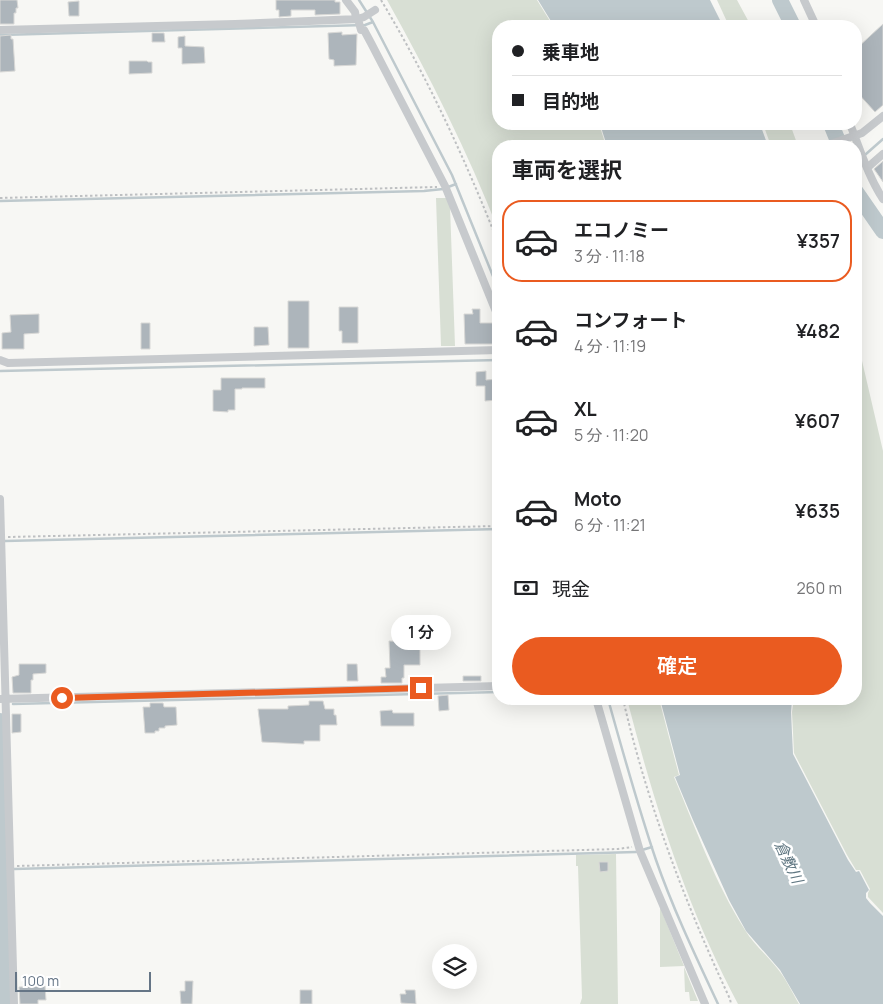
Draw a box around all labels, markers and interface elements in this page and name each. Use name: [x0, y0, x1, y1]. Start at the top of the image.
text: 乗車地: [542, 39, 599, 65]
text: 目的地: [542, 88, 599, 114]
text: 車両を選択: [512, 155, 622, 185]
text: エコノミー: [574, 217, 669, 243]
icon: car: [514, 219, 559, 264]
text: ¥357: [797, 228, 840, 254]
text: 3 分 · 11:18: [574, 245, 645, 267]
text: コンフォート: [574, 307, 687, 333]
icon: car: [514, 309, 559, 354]
text: ¥482: [796, 318, 840, 344]
text: 4 分 · 11:19: [574, 335, 646, 357]
text: XL: [574, 396, 597, 422]
icon: car: [514, 399, 559, 444]
text: ¥607: [795, 408, 840, 434]
text: 5 分 · 11:20: [574, 424, 649, 446]
text: Moto: [574, 486, 621, 512]
icon: car: [514, 489, 559, 534]
text: ¥635: [795, 498, 840, 524]
text: 6 分 · 11:21: [574, 514, 646, 536]
icon: cash: [512, 574, 540, 602]
text: 現金: [552, 576, 590, 602]
text: 260 m: [796, 577, 842, 599]
callout: 1 分: [391, 616, 451, 650]
text: 1 分: [408, 621, 434, 643]
button: 確定: [512, 637, 842, 695]
route end: [410, 677, 432, 699]
route start: [51, 687, 73, 709]
water label: 倉敷川: [770, 837, 809, 889]
map controls: [432, 944, 477, 989]
button: layers: [432, 944, 477, 989]
scale bar: [15, 969, 151, 992]
text: 100 m: [22, 971, 59, 990]

